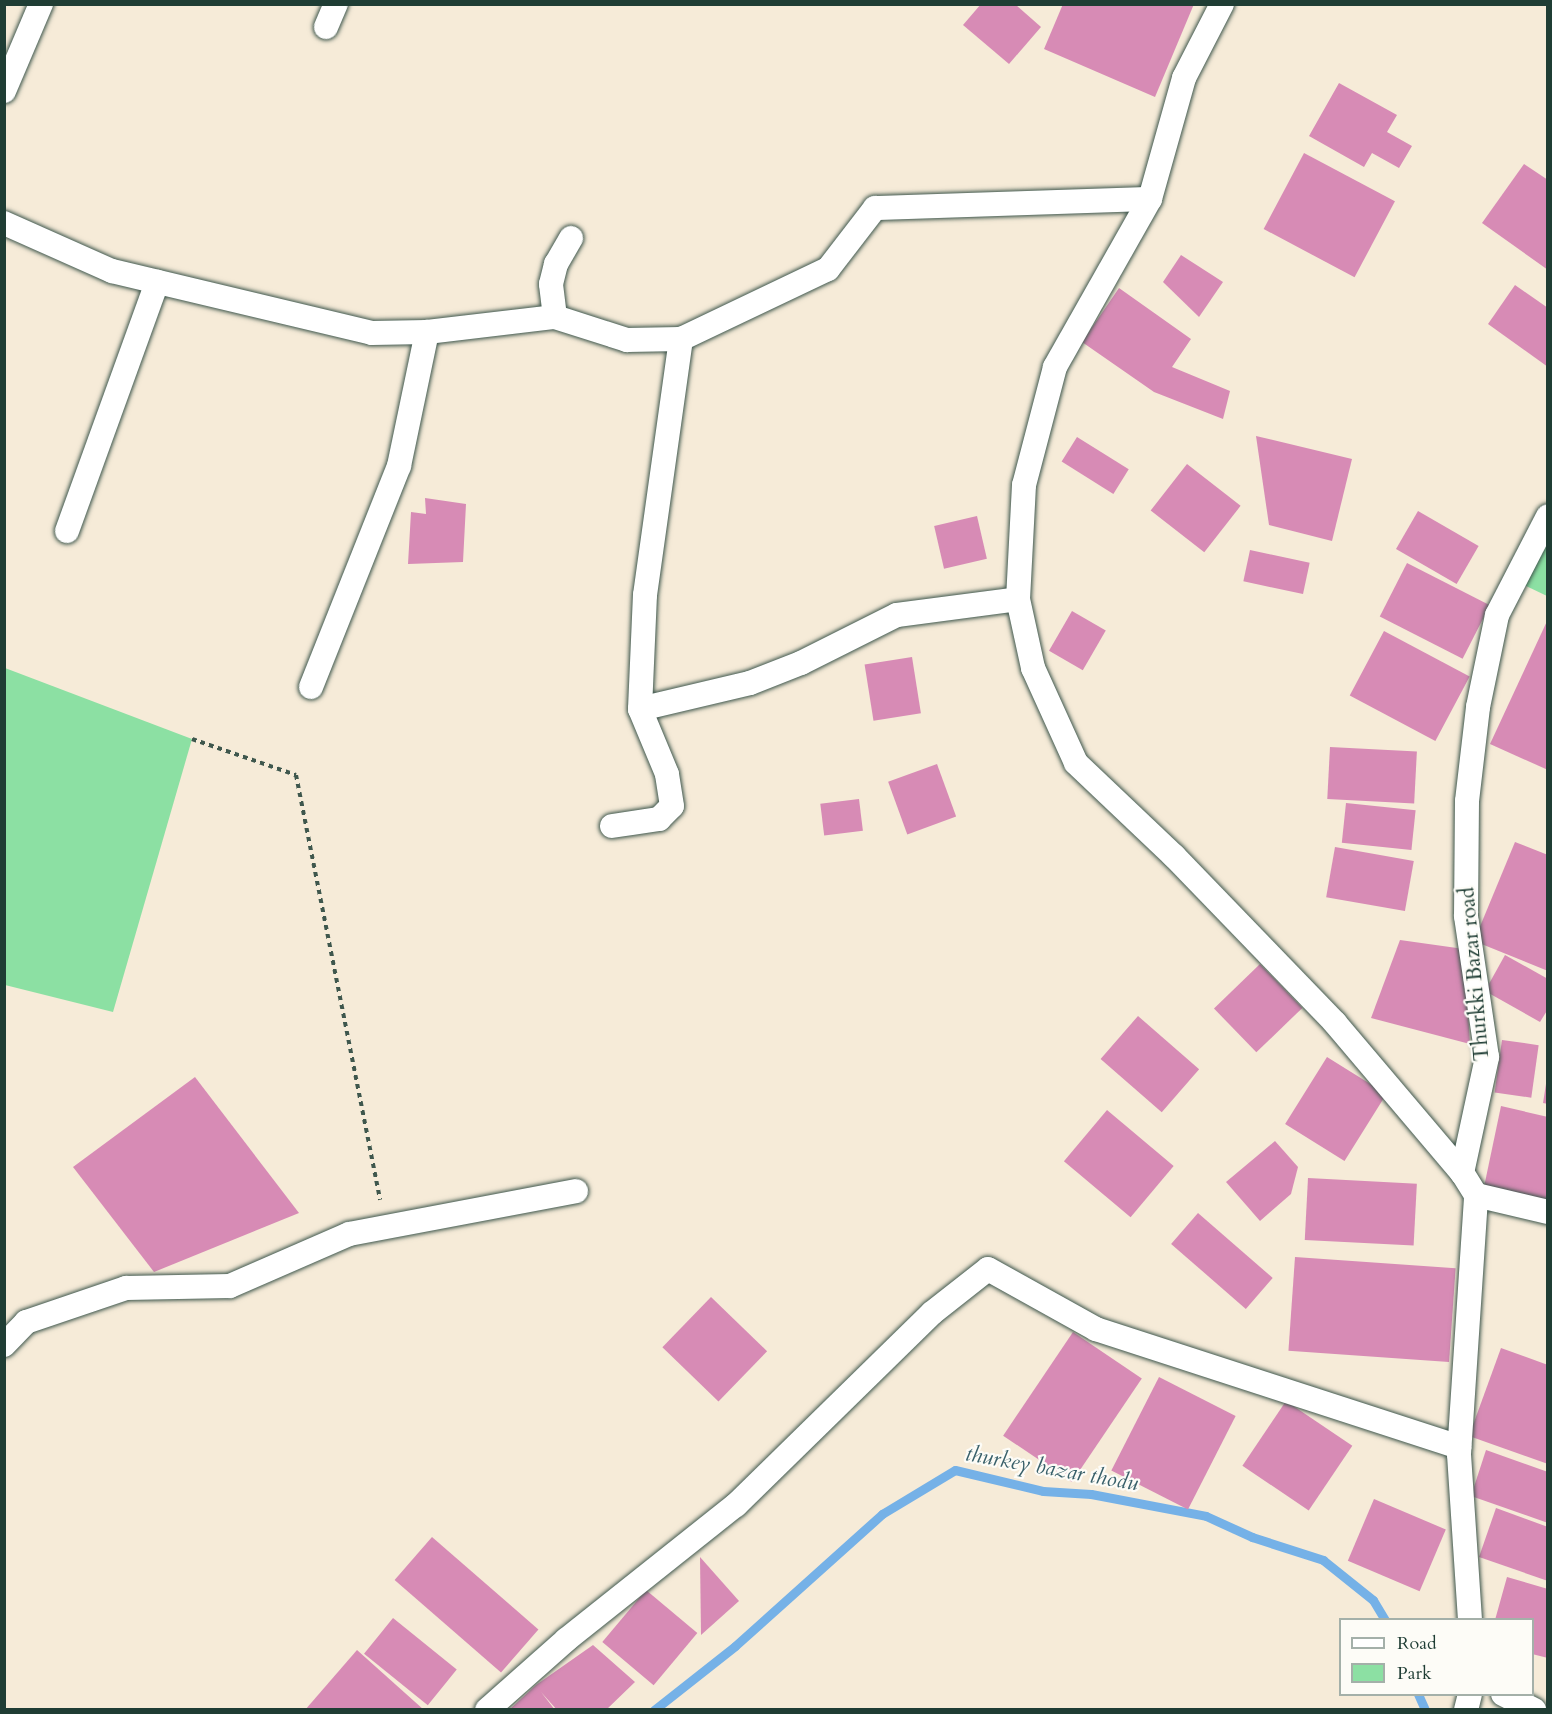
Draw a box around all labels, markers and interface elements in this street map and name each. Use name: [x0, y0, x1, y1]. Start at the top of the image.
street label: Thurkki Bazar road: [1455, 886, 1495, 1062]
water label: thurkey bazar thodu: [963, 1441, 1141, 1497]
legend: [1339, 1618, 1534, 1696]
text: Road: [1397, 1631, 1437, 1656]
text: Park: [1397, 1661, 1432, 1686]

